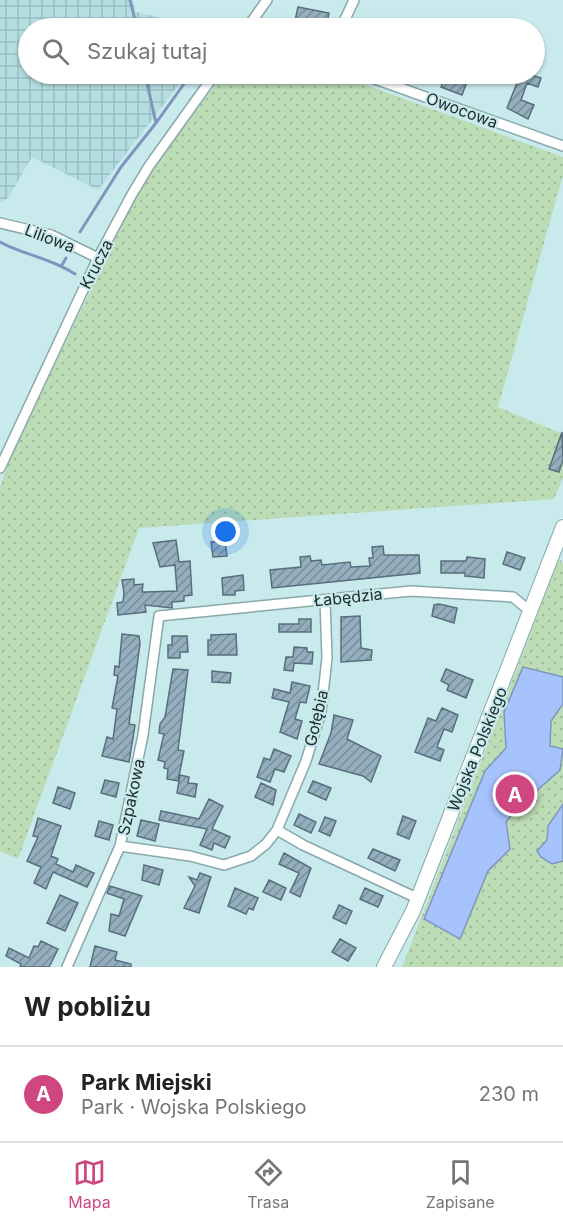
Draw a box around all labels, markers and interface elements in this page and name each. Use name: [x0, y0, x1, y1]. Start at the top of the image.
search box: [18, 18, 545, 84]
icon: search: [39, 35, 72, 68]
text: Szukaj tutaj: [87, 38, 207, 64]
street label: Owocowa: [423, 88, 501, 132]
street label: Liliowa: [22, 219, 78, 257]
street label: Krucza: [75, 236, 117, 292]
your location: [211, 517, 240, 546]
street label: Łabędzia: [313, 583, 383, 611]
street label: Wojska Polskiego: [443, 684, 511, 814]
street label: Gołębia: [300, 688, 332, 748]
street label: Szpakowa: [113, 757, 149, 837]
pin: A: [496, 772, 534, 816]
text: W pobliżu: [24, 991, 151, 1022]
text: Park Miejski: [81, 1069, 212, 1095]
text: A: [36, 1082, 51, 1106]
text: 230 m: [479, 1082, 539, 1106]
text: Park · Wojska Polskiego: [81, 1095, 307, 1119]
tab: Mapa: [68, 1156, 111, 1212]
tab: Trasa: [247, 1156, 289, 1212]
tab: Zapisane: [426, 1156, 495, 1212]

